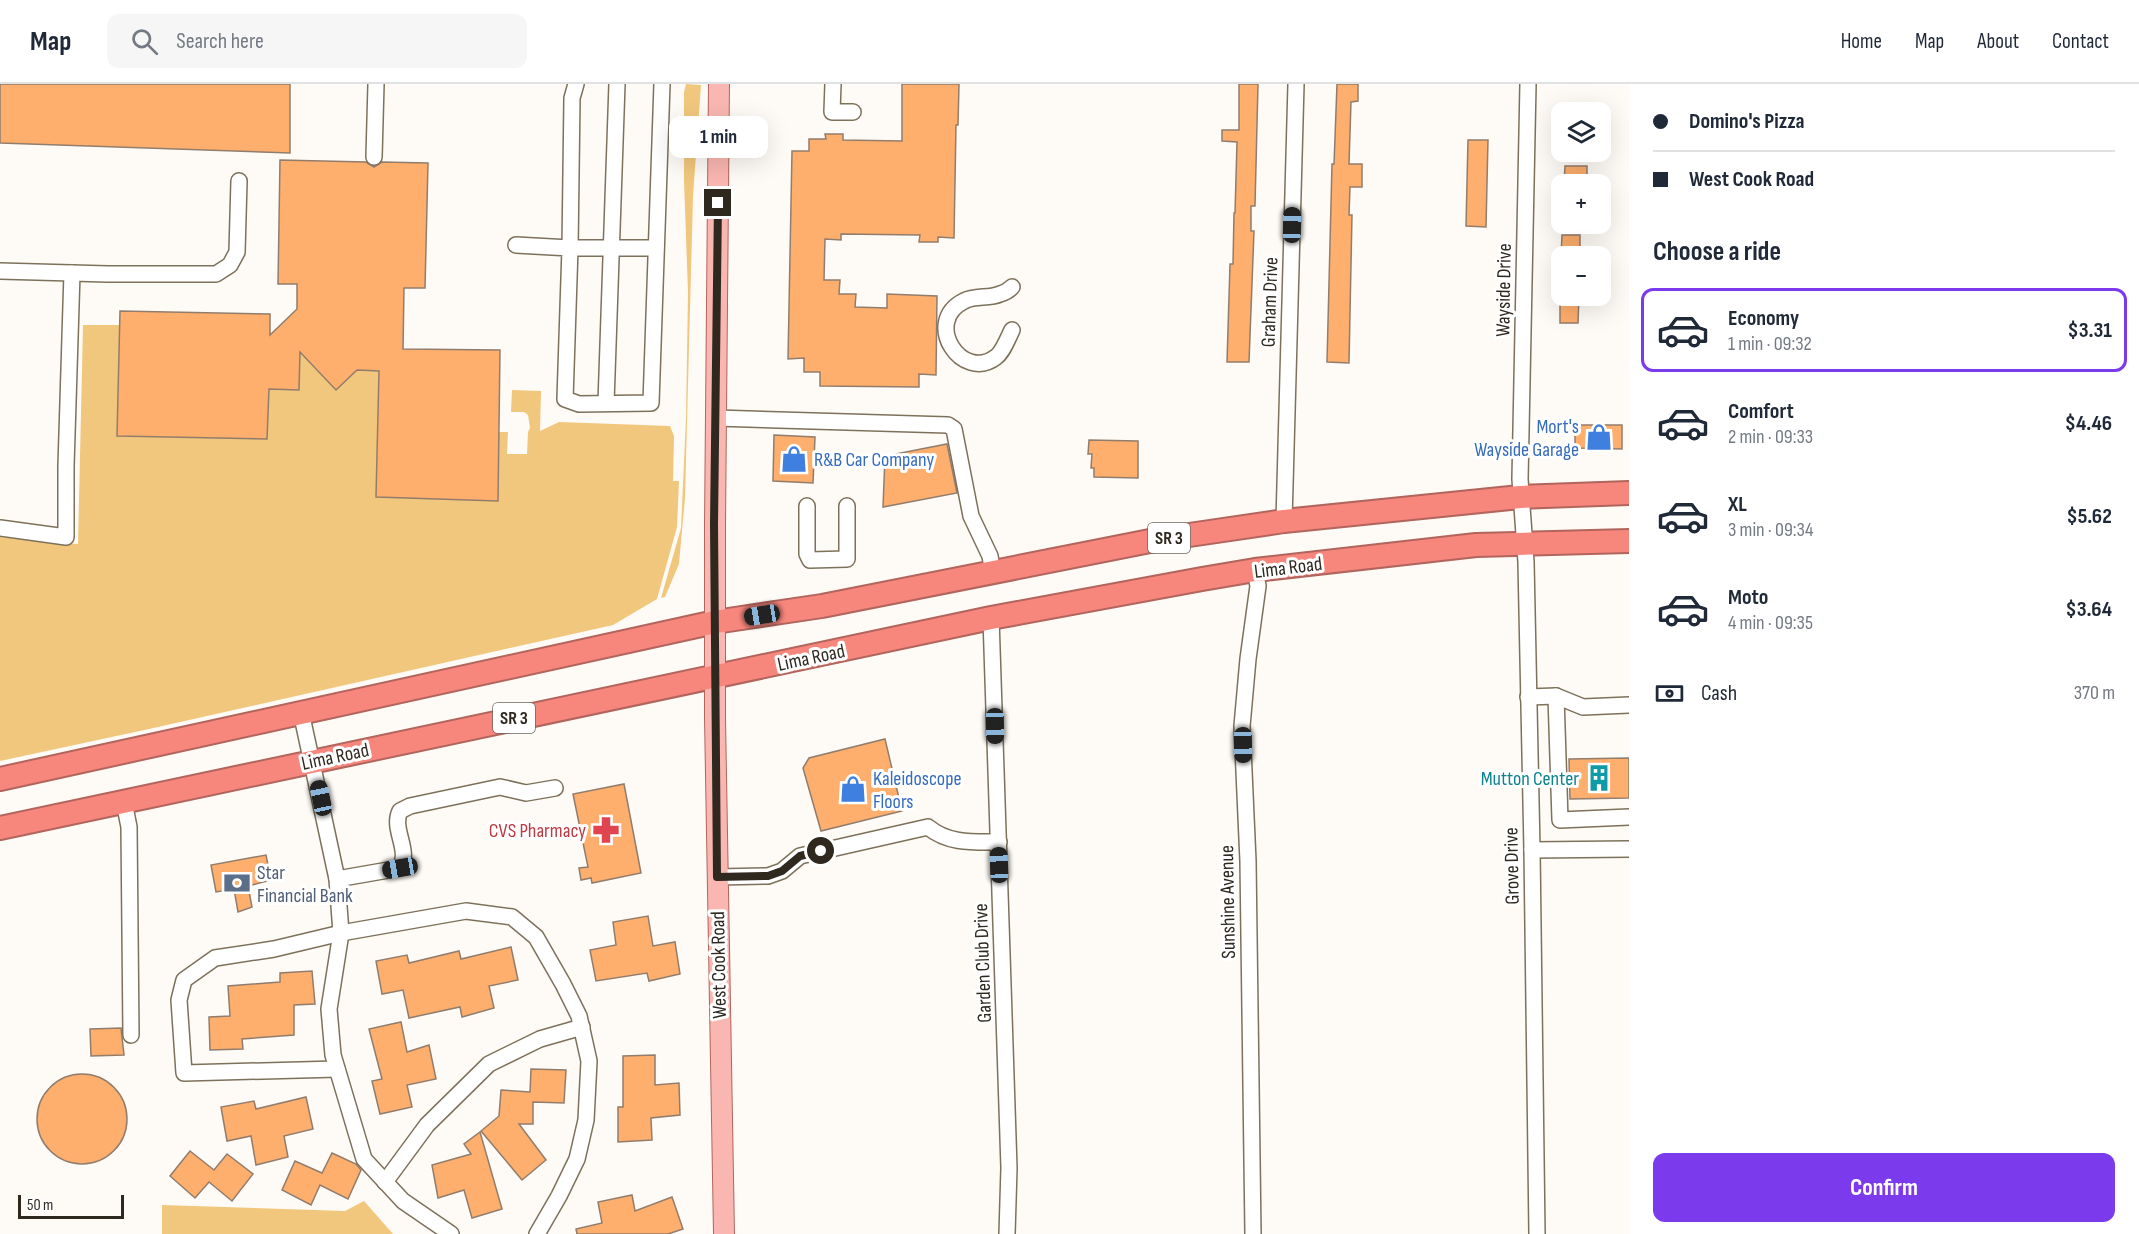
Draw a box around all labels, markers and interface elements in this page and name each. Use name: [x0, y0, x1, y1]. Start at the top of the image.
search box: [107, 14, 527, 68]
text: Map: [30, 25, 71, 58]
icon: search: [128, 25, 161, 58]
text: Search here: [176, 28, 264, 55]
text: Home: [1841, 29, 1882, 54]
text: Map: [1915, 29, 1944, 54]
text: About: [1977, 29, 2019, 54]
text: Contact: [2052, 29, 2109, 54]
map controls: [1551, 102, 1611, 306]
button: layers: [1551, 102, 1611, 162]
text: Domino's Pizza: [1689, 108, 1805, 135]
callout: 1 min: [668, 116, 768, 158]
text: 1 min: [700, 125, 737, 149]
text: West Cook Road: [1689, 166, 1814, 193]
button: +: [1551, 174, 1611, 234]
route end: [704, 189, 731, 216]
car: [1283, 207, 1301, 243]
text: Choose a ride: [1653, 236, 1781, 268]
street label: Wayside Drive: [1491, 243, 1517, 337]
button: −: [1551, 246, 1611, 306]
street label: Graham Drive: [1256, 256, 1284, 348]
icon: car: [1656, 303, 1710, 357]
text: Economy: [1728, 305, 1799, 332]
text: $3.31: [2067, 317, 2112, 344]
text: 1 min · 09:32: [1728, 332, 1812, 356]
icon: car: [1656, 396, 1710, 450]
text: Comfort: [1728, 398, 1794, 425]
text: $4.46: [2065, 410, 2112, 437]
place label: Mort's Wayside Garage: [1474, 415, 1579, 462]
shop icon: Mort's Wayside Garage: [1584, 422, 1614, 452]
text: 2 min · 09:33: [1728, 425, 1813, 449]
shop icon: R&B Car Company: [779, 444, 809, 474]
place label: R&B Car Company: [814, 448, 935, 472]
icon: car: [1656, 489, 1710, 543]
text: XL: [1728, 491, 1747, 518]
text: $5.62: [2066, 503, 2112, 530]
text: 3 min · 09:34: [1728, 518, 1813, 542]
road number: SR 3: [1148, 523, 1190, 553]
street label: Lima Road: [1253, 552, 1323, 584]
icon: car: [1656, 582, 1710, 636]
text: Moto: [1728, 584, 1768, 611]
text: $3.64: [2066, 596, 2112, 623]
car: [743, 603, 781, 627]
text: 4 min · 09:35: [1728, 611, 1813, 635]
street label: Lima Road: [775, 639, 847, 677]
icon: cash: [1653, 677, 1686, 710]
text: Cash: [1701, 680, 1737, 707]
text: 370 m: [2074, 681, 2115, 705]
road number: SR 3: [493, 703, 535, 733]
car: [986, 708, 1004, 744]
car: [1234, 727, 1252, 763]
street label: Lima Road: [299, 738, 371, 776]
building icon: Mutton Center: [1584, 763, 1614, 793]
place label: Kaleidoscope Floors: [873, 767, 961, 814]
place label: Mutton Center: [1481, 767, 1579, 791]
shop icon: Kaleidoscope Floors: [838, 774, 868, 804]
car: [308, 779, 334, 817]
pharmacy icon: CVS Pharmacy: [591, 815, 621, 845]
place label: CVS Pharmacy: [489, 819, 586, 843]
street label: Grove Drive: [1499, 827, 1525, 905]
route start: [807, 837, 834, 864]
street label: Sunshine Avenue: [1215, 845, 1241, 959]
car: [989, 847, 1009, 883]
car: [381, 856, 419, 880]
place label: Star Financial Bank: [257, 861, 353, 908]
bank icon: Star Financial Bank: [222, 868, 252, 898]
street label: Garden Club Drive: [969, 903, 997, 1023]
street label: West Cook Road: [706, 911, 732, 1019]
button: Confirm: [1653, 1153, 2115, 1222]
scale bar: [18, 1192, 124, 1220]
text: 50 m: [27, 1196, 53, 1215]

